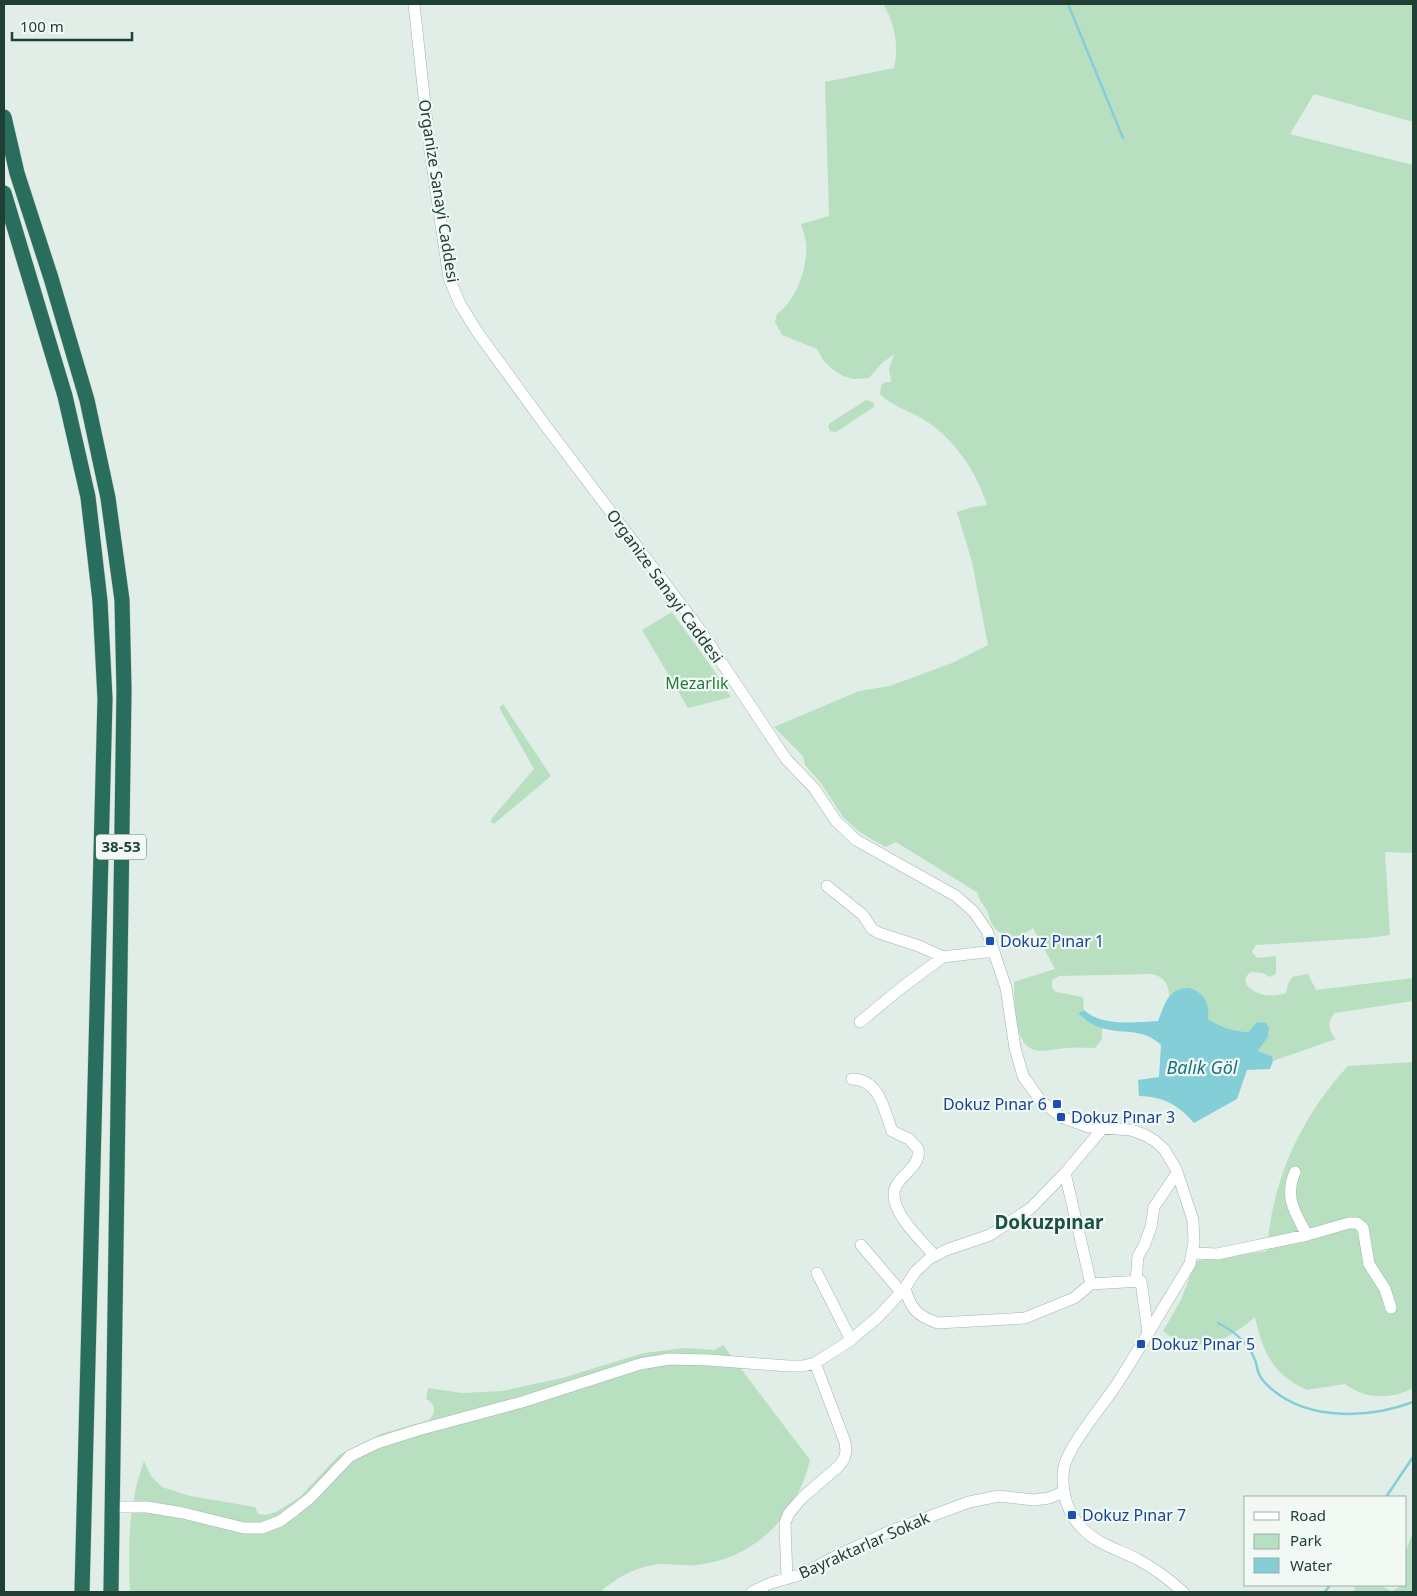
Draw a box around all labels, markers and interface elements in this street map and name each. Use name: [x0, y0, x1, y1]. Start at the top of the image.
scale bar: [12, 10, 132, 42]
text: 100 m: [20, 16, 64, 36]
street label: Organize Sanayi Caddesi: [414, 98, 464, 284]
street label: Organize Sanayi Caddesi: [602, 505, 728, 667]
park label: Mezarlık: [665, 672, 729, 694]
road number: 38-53: [96, 834, 146, 860]
place label: Dokuz Pınar 1: [1000, 930, 1104, 952]
marker: Dokuz Pınar 1: [984, 935, 996, 947]
water label: Balık Göl: [1167, 1055, 1238, 1079]
place label: Dokuz Pınar 6: [943, 1093, 1047, 1115]
marker: Dokuz Pınar 6: [1051, 1098, 1063, 1110]
place label: Dokuz Pınar 3: [1071, 1106, 1175, 1128]
marker: Dokuz Pınar 3: [1055, 1111, 1067, 1123]
district label: Dokuzpınar: [994, 1209, 1104, 1235]
place label: Dokuz Pınar 5: [1151, 1333, 1255, 1355]
marker: Dokuz Pınar 5: [1135, 1338, 1147, 1350]
legend: [1244, 1496, 1407, 1586]
place label: Dokuz Pınar 7: [1082, 1504, 1186, 1526]
text: Road: [1290, 1505, 1326, 1525]
street label: Bayraktarlar Sokak: [795, 1506, 933, 1584]
marker: Dokuz Pınar 7: [1066, 1509, 1078, 1521]
text: Park: [1290, 1530, 1322, 1550]
text: Water: [1290, 1555, 1332, 1575]

